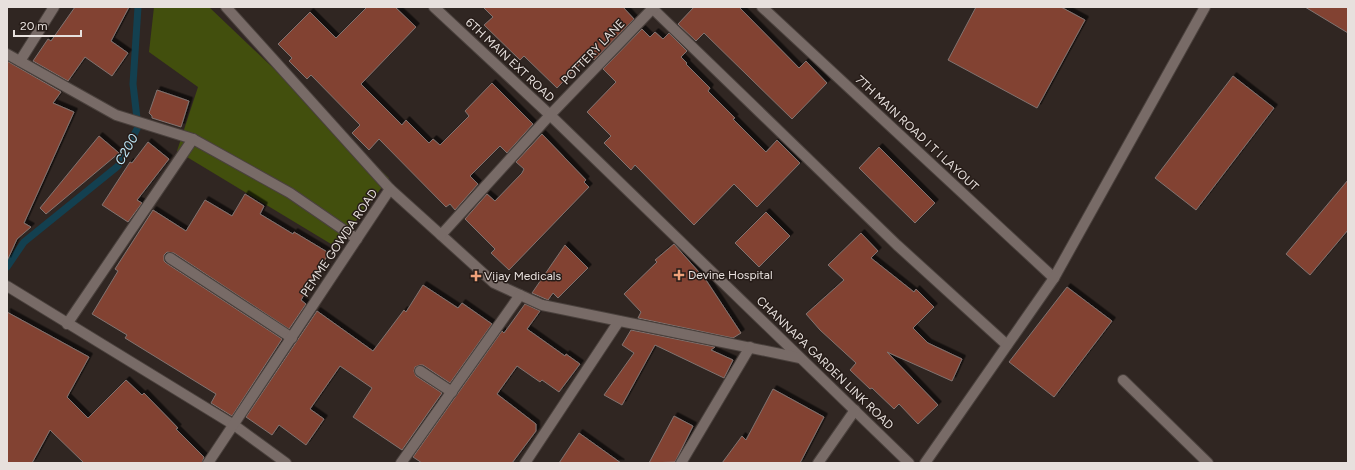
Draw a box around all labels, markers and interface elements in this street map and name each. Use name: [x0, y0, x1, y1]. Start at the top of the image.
scale bar: [14, 12, 81, 38]
street label: 6TH MAIN EXT ROAD: [463, 15, 557, 105]
street label: POTTERY LANE: [558, 17, 628, 87]
text: 20 m: [20, 19, 48, 33]
street label: 7TH MAIN ROAD I T I LAYOUT: [853, 72, 982, 194]
water label: C200: [112, 130, 141, 167]
street label: PEMME GOWDA ROAD: [298, 187, 380, 299]
place label: Devine Hospital: [688, 268, 773, 282]
place label: Vijay Medicals: [484, 269, 561, 283]
marker: Devine Hospital: [673, 269, 685, 281]
marker: Vijay Medicals: [471, 271, 481, 281]
street label: CHANNAPA GARDEN LINK ROAD: [754, 294, 896, 432]

